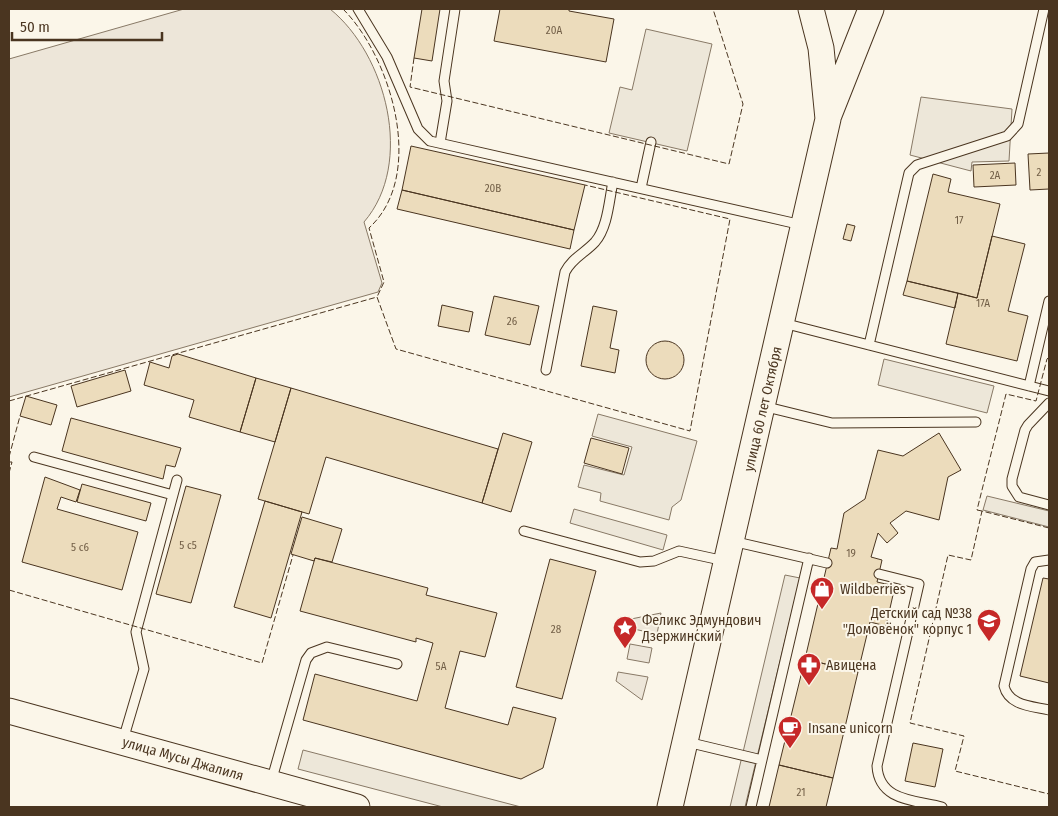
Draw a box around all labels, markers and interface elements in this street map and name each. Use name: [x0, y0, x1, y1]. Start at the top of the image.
scale bar: [12, 10, 162, 42]
text: 50 m: [20, 18, 50, 36]
house number: 20А: [546, 24, 562, 37]
house number: 2: [1037, 166, 1042, 179]
house number: 2А: [990, 169, 1001, 182]
house number: 20В: [485, 182, 501, 195]
house number: 17: [955, 214, 964, 227]
house number: 17А: [976, 297, 990, 310]
house number: 26: [507, 315, 518, 328]
street label: улица 60 лет Октября: [740, 345, 786, 473]
house number: 5 с5: [179, 539, 197, 552]
house number: 5 с6: [71, 541, 89, 554]
house number: 19: [846, 547, 856, 560]
shop icon: Wildberries: [809, 576, 835, 610]
place label: Wildberries: [840, 581, 906, 598]
place label: Детский сад №38 "Домовёнок" корпус 1: [843, 605, 972, 638]
school or university icon: Детский сад №38 "Домовёнок" корпус 1: [976, 608, 1002, 642]
place label: Феликс Эдмундович Дзержинский: [641, 612, 761, 645]
place icon: Феликс Эдмундович Дзержинский: [612, 615, 638, 649]
house number: 28: [551, 623, 562, 636]
pharmacy icon: Авицена: [796, 652, 822, 686]
place label: Авицена: [826, 657, 877, 674]
house number: 5А: [436, 660, 447, 673]
cafe icon: Insane unicorn: [777, 715, 803, 749]
place label: Insane unicorn: [808, 720, 893, 737]
street label: улица Мусы Джалиля: [120, 734, 246, 784]
house number: 21: [797, 786, 805, 799]

